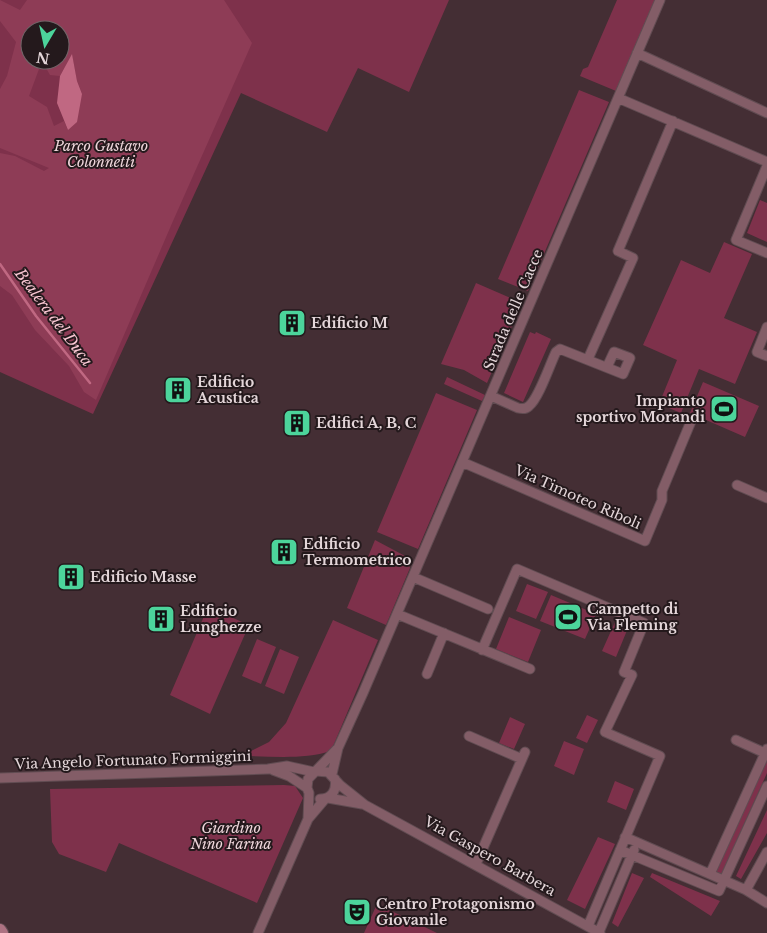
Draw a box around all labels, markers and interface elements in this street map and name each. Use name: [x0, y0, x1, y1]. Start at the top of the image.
north arrow: [20, 20, 70, 70]
text: N: [35, 48, 51, 68]
park label: Parco Gustavo Colonnetti: [53, 137, 148, 171]
street label: Strada delle Cacce: [479, 246, 547, 374]
water label: Bealera del Duca: [10, 264, 97, 370]
building icon: Edificio M: [277, 308, 307, 338]
place label: Edificio M: [311, 314, 388, 332]
place label: Edificio Acustica: [196, 373, 259, 407]
building icon: Edificio Acustica: [163, 375, 193, 405]
place label: Impianto sportivo Morandi: [576, 392, 705, 426]
sports icon: Impianto sportivo Morandi: [709, 394, 739, 424]
building icon: Edifici A, B, C: [282, 408, 312, 438]
place label: Edifici A, B, C: [316, 414, 416, 432]
street label: Via Timoteo Riboli: [511, 461, 644, 533]
place label: Edificio Termometrico: [303, 535, 412, 569]
building icon: Edificio Termometrico: [269, 537, 299, 567]
building icon: Edificio Masse: [56, 562, 86, 592]
place label: Edificio Masse: [90, 568, 196, 586]
place label: Campetto di Via Fleming: [586, 600, 678, 634]
place label: Edificio Lunghezze: [180, 602, 261, 636]
sports icon: Campetto di Via Fleming: [553, 602, 583, 632]
building icon: Edificio Lunghezze: [146, 604, 176, 634]
street label: Via Angelo Fortunato Formiggini: [13, 747, 252, 773]
street label: Via Gaspero Barbera: [420, 812, 559, 900]
park label: Giardino Nino Farina: [190, 819, 271, 853]
place label: Centro Protagonismo Giovanile: [376, 895, 535, 929]
theatre icon: Centro Protagonismo Giovanile: [342, 897, 372, 927]

